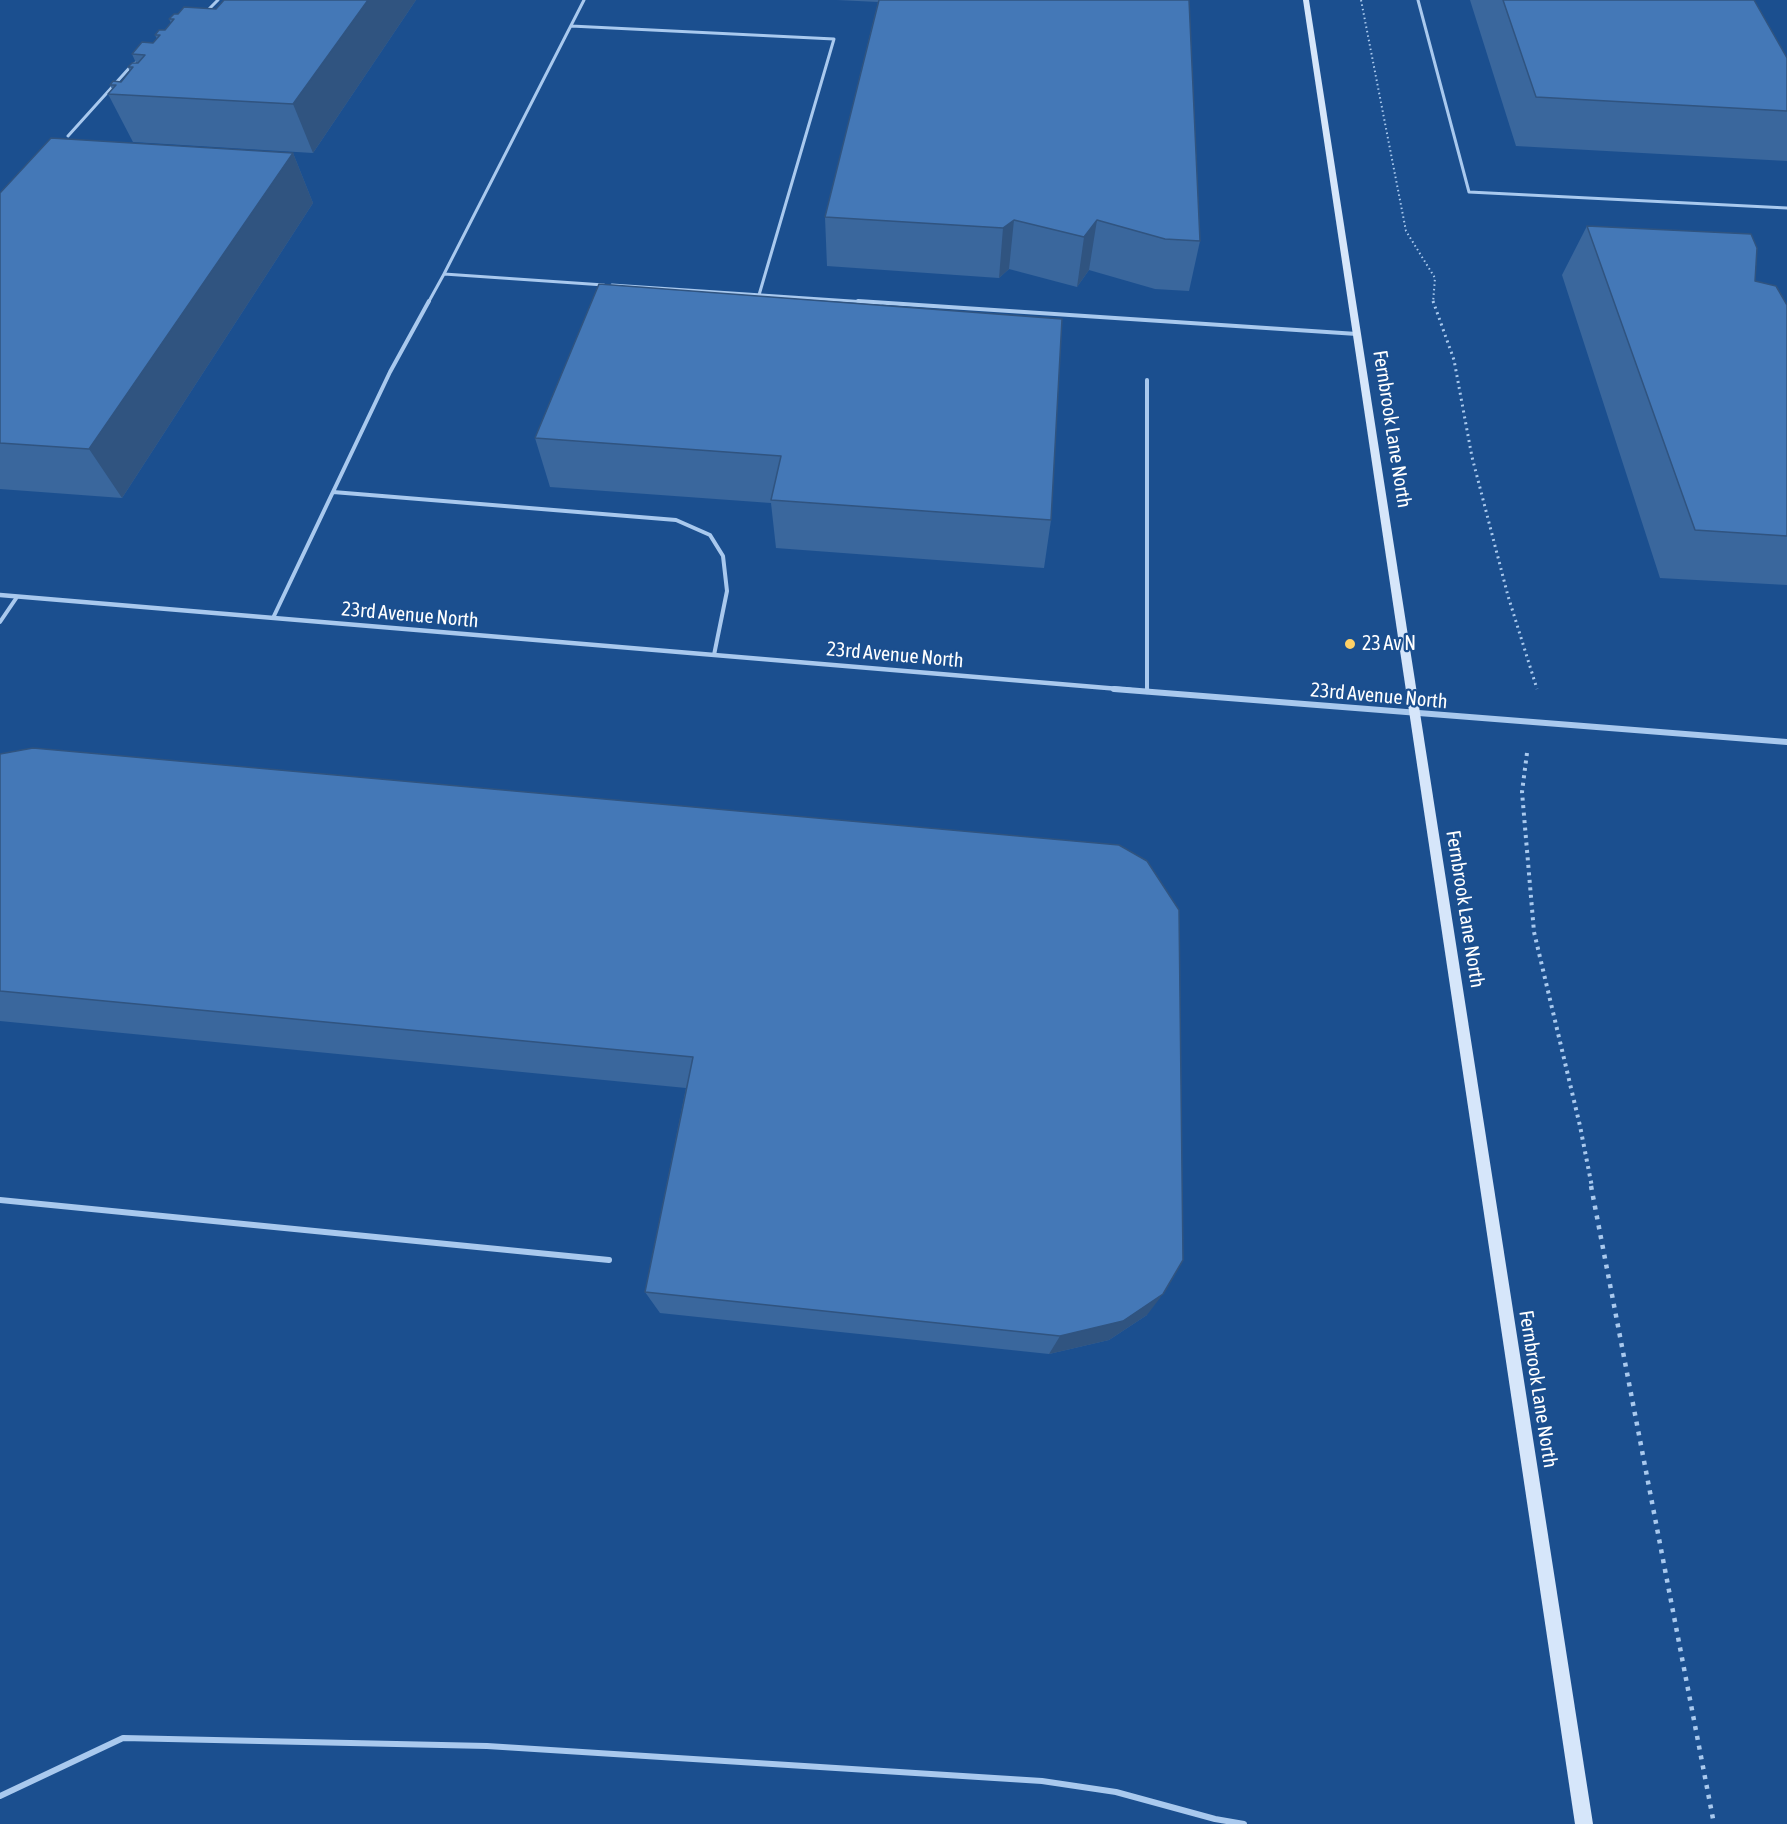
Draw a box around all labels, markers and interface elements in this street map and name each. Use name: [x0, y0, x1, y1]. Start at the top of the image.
street label: Fernbrook Lane North: [1368, 349, 1416, 509]
street label: 23rd Avenue North: [341, 597, 479, 633]
place label: 23 Av N: [1362, 632, 1416, 656]
street label: 23rd Avenue North: [826, 637, 964, 673]
marker: 23 Av N: [1343, 637, 1357, 651]
street label: 23rd Avenue North: [1310, 678, 1448, 714]
street label: Fernbrook Lane North: [1441, 829, 1489, 989]
street label: Fernbrook Lane North: [1514, 1309, 1562, 1469]

